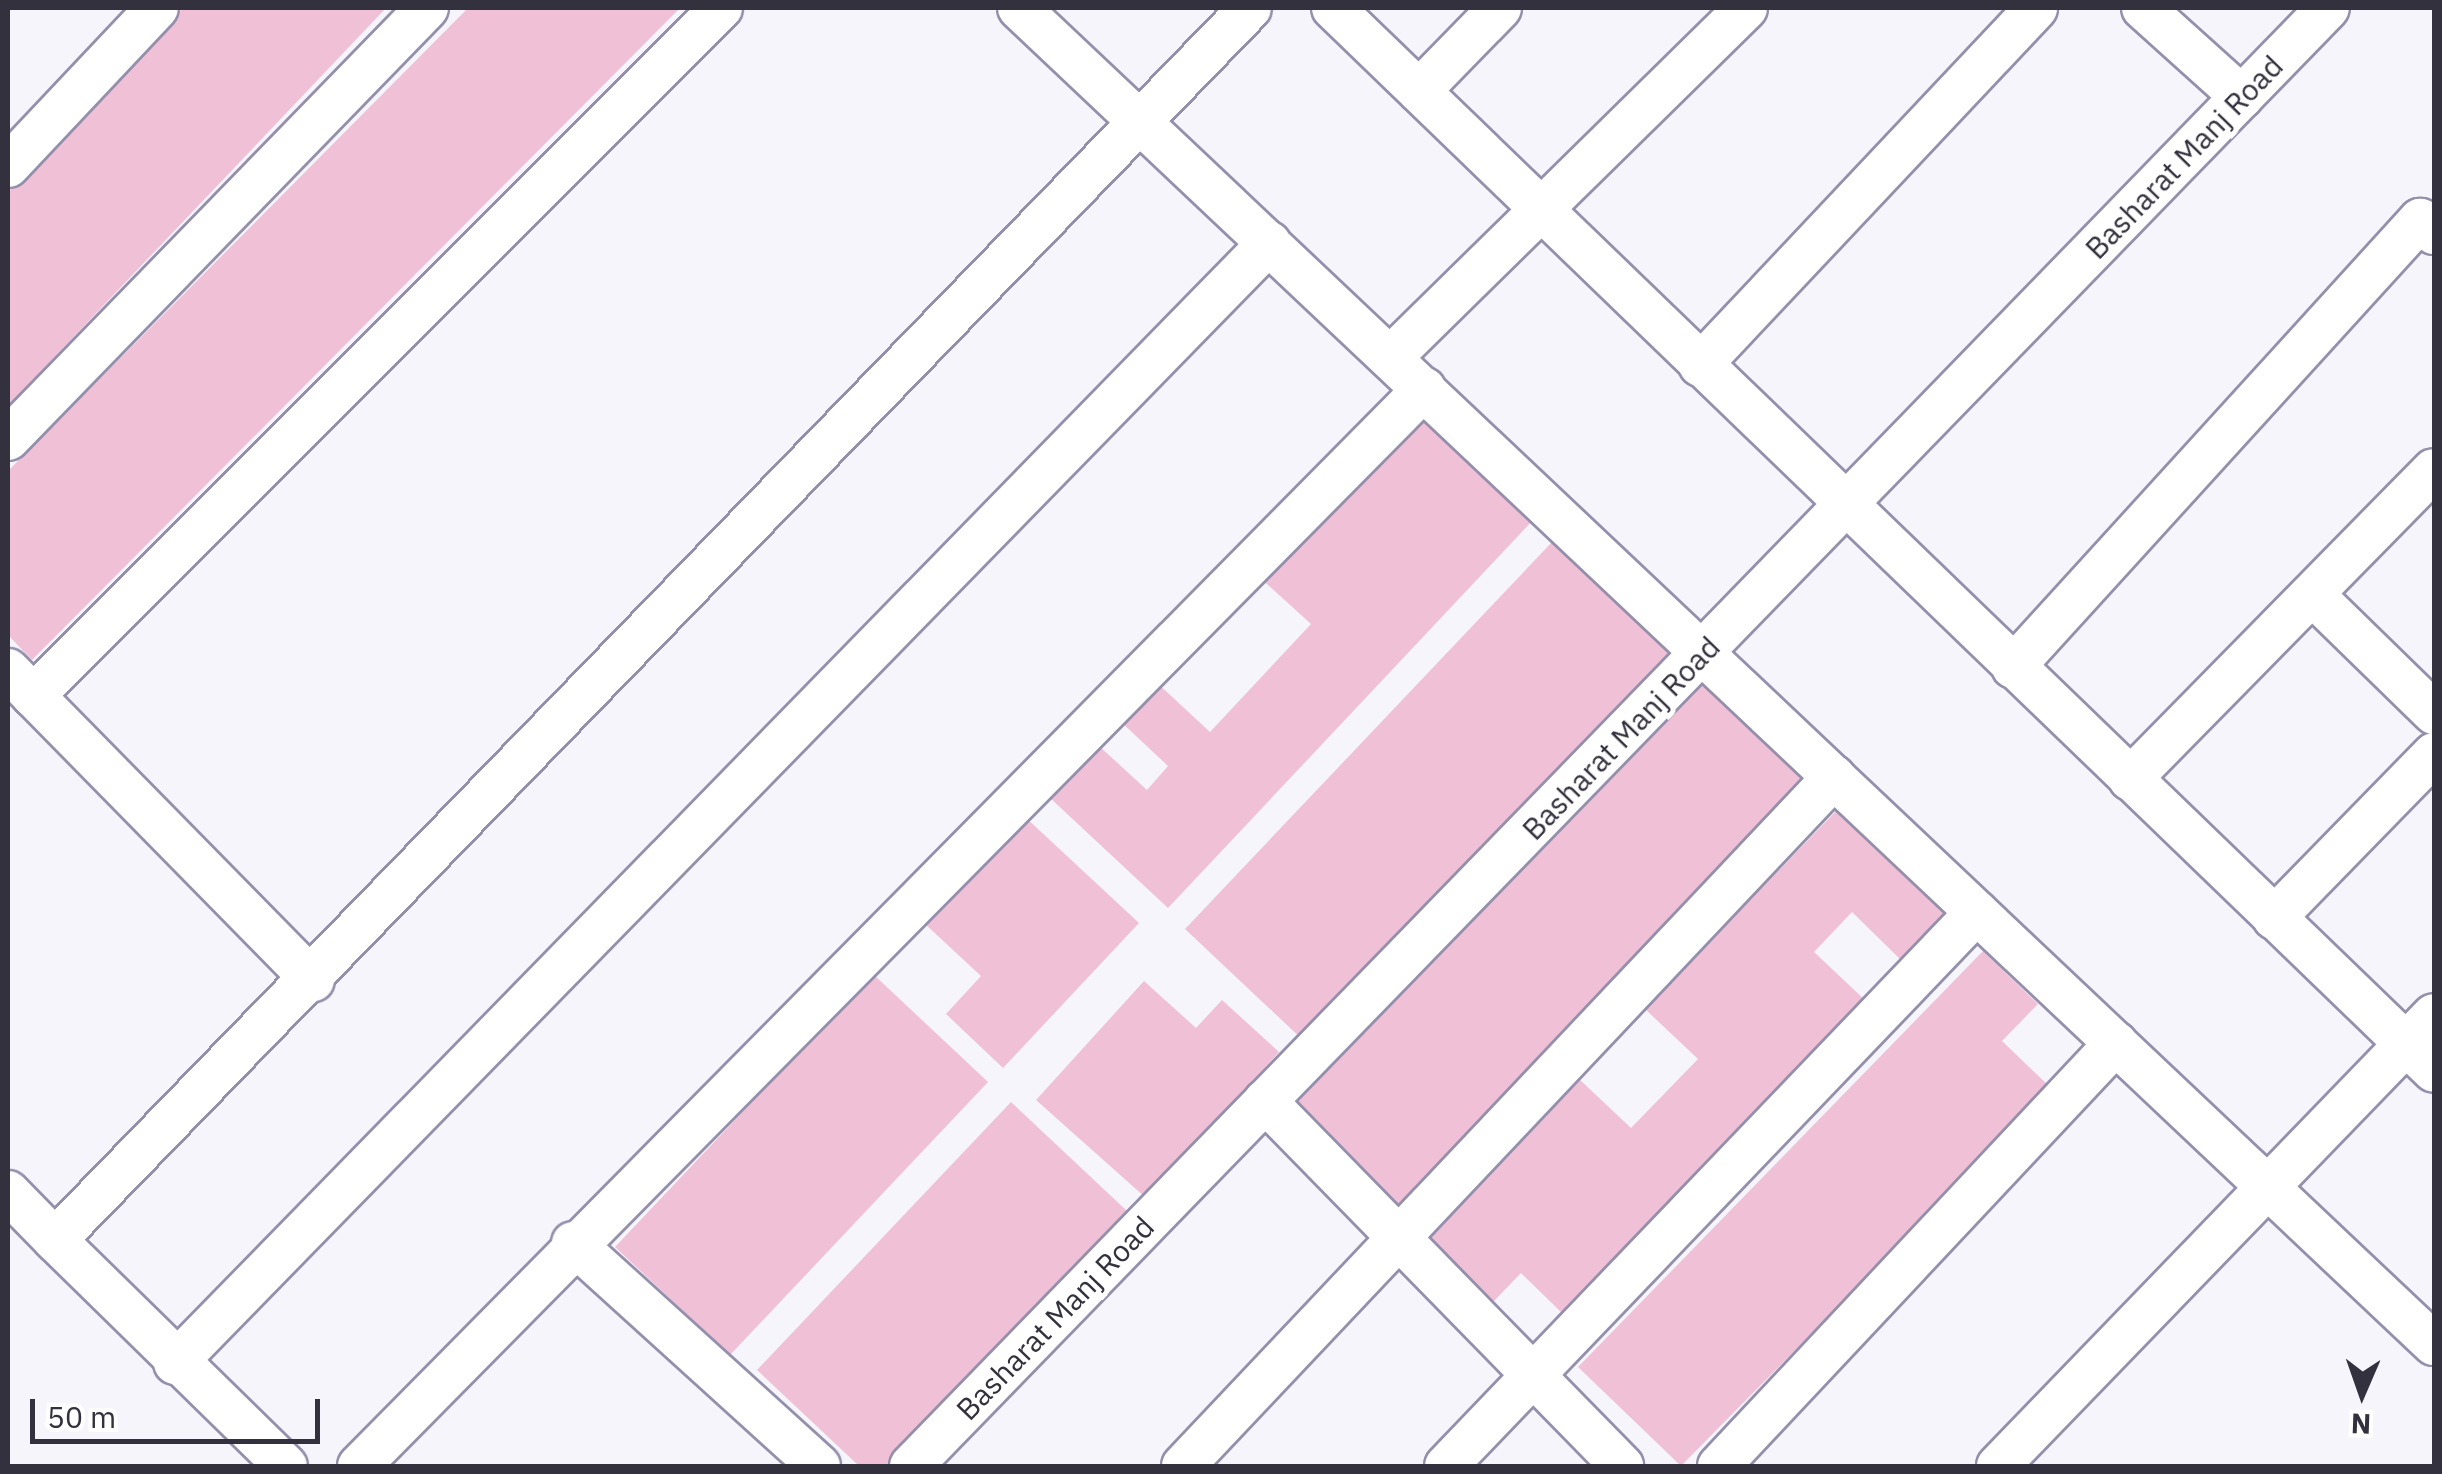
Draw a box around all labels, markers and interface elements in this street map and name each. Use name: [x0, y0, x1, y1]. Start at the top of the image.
street label: Basharat Manj Road: [2078, 48, 2290, 266]
street label: Basharat Manj Road: [1515, 629, 1727, 847]
street label: Basharat Manj Road: [949, 1209, 1161, 1427]
north arrow: [2312, 1344, 2412, 1444]
scale bar: [35, 1379, 325, 1441]
text: 50 m: [47, 1397, 116, 1436]
text: N: [2350, 1406, 2372, 1443]

